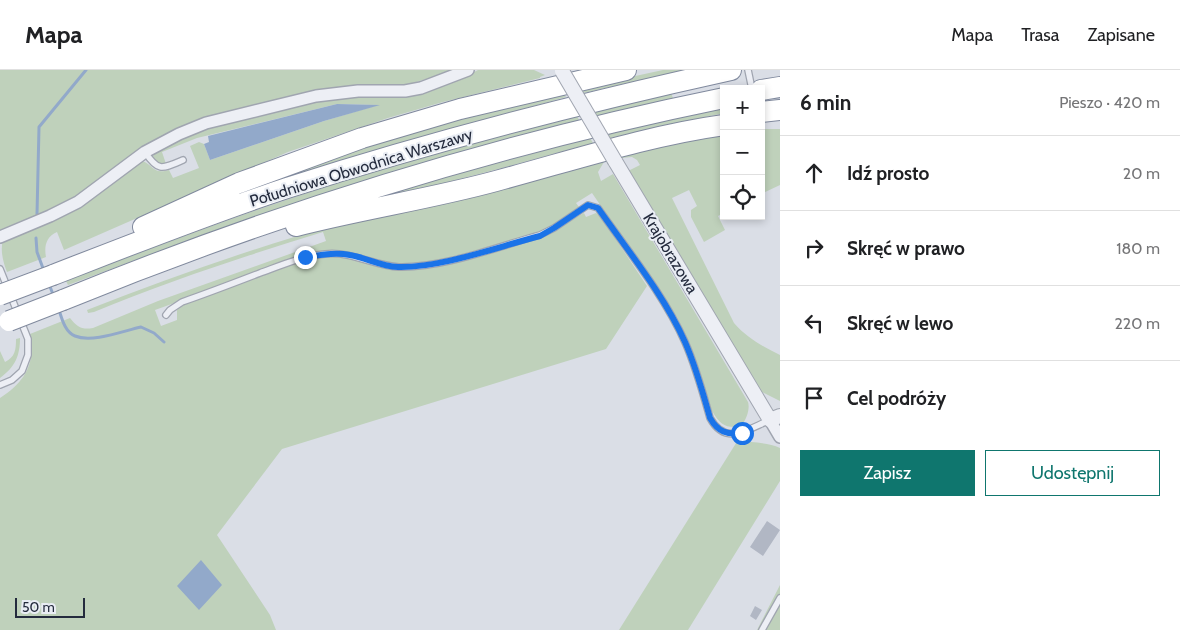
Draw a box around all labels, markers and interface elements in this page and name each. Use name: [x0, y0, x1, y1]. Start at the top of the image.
text: Mapa: [25, 20, 82, 49]
text: Mapa: [951, 24, 993, 46]
text: Trasa: [1021, 24, 1059, 46]
text: Zapisane: [1087, 24, 1155, 46]
map controls: [720, 85, 765, 220]
button: +: [720, 85, 765, 130]
text: 6 min: [800, 90, 851, 115]
text: Pieszo · 420 m: [1059, 93, 1160, 112]
street label: Południowa Obwodnica Warszawy: [247, 124, 475, 211]
button: −: [720, 130, 765, 175]
icon: ahead: [800, 159, 828, 187]
text: Idź prosto: [847, 162, 929, 185]
text: 20 m: [1123, 164, 1160, 183]
button: locate: [720, 175, 765, 220]
street label: Krajobrazowa: [639, 210, 702, 297]
icon: right: [800, 234, 828, 262]
text: Skręć w prawo: [847, 237, 965, 260]
text: 180 m: [1116, 239, 1160, 258]
route end: [294, 246, 317, 269]
icon: left: [800, 309, 828, 337]
text: Skręć w lewo: [847, 312, 953, 335]
text: 220 m: [1114, 314, 1160, 333]
icon: arrive: [800, 384, 828, 412]
text: Cel podróży: [847, 387, 946, 410]
route start: [731, 422, 754, 445]
button: Zapisz: [800, 450, 975, 496]
button: Udostępnij: [985, 450, 1160, 496]
scale bar: [15, 595, 85, 618]
text: 50 m: [22, 598, 55, 616]

